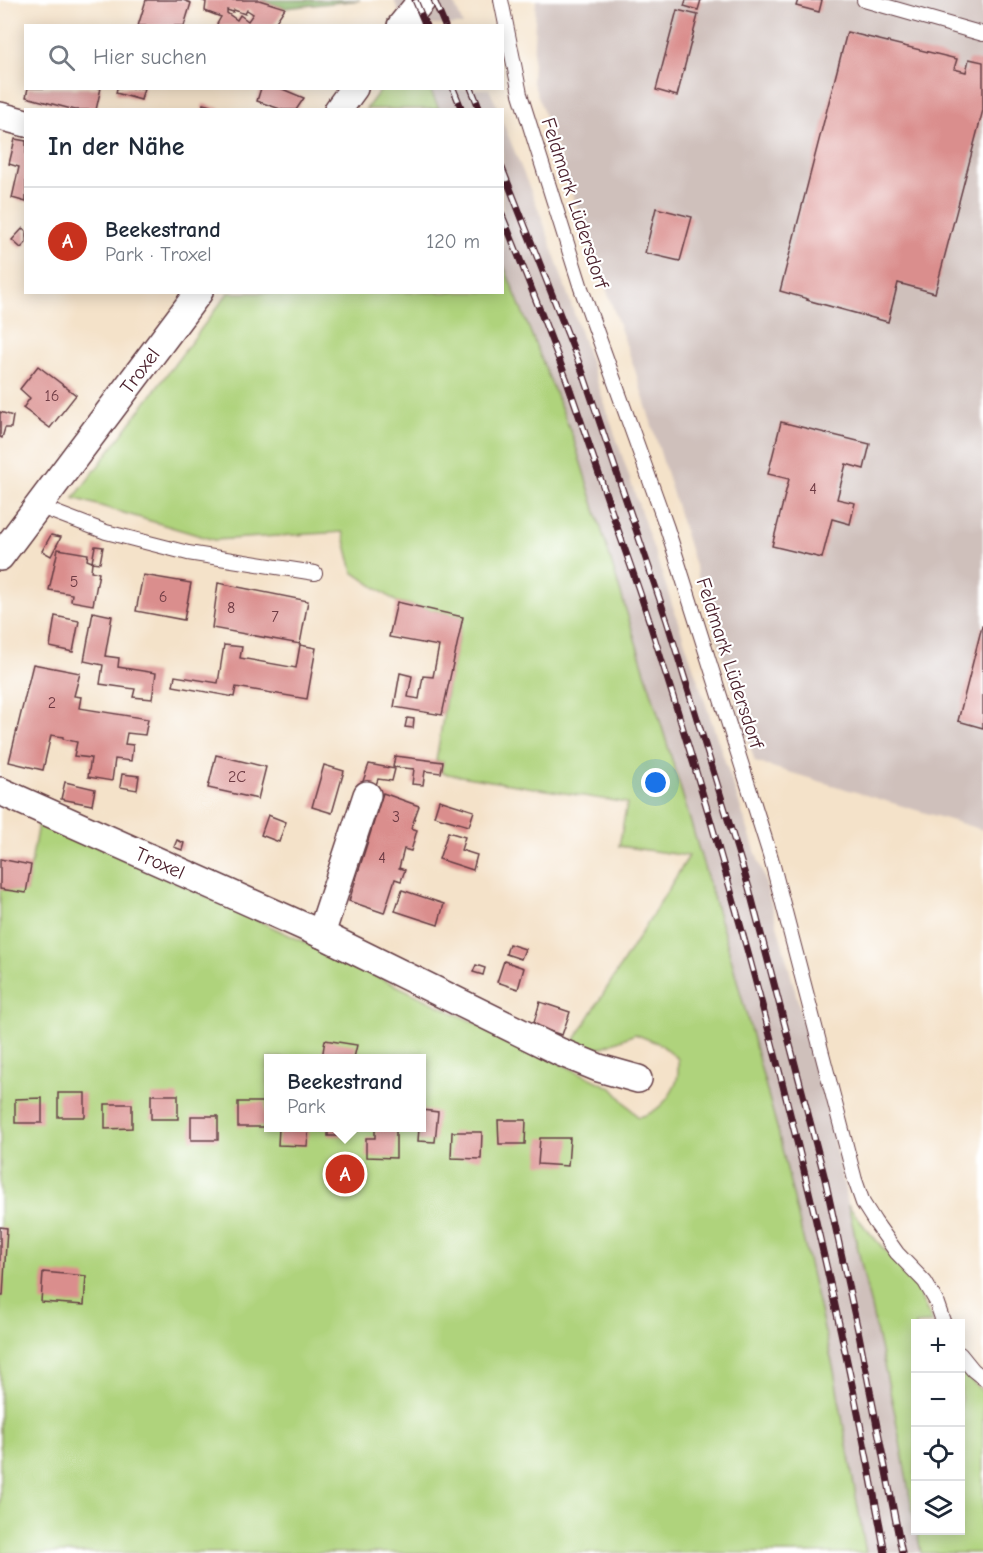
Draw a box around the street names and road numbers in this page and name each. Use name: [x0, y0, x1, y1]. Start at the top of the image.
street label: Feldmark Lüdersdorf: [537, 115, 614, 293]
street label: Troxel: [115, 343, 165, 399]
street label: Feldmark Lüdersdorf: [692, 575, 769, 753]
street label: Troxel: [132, 842, 188, 884]

